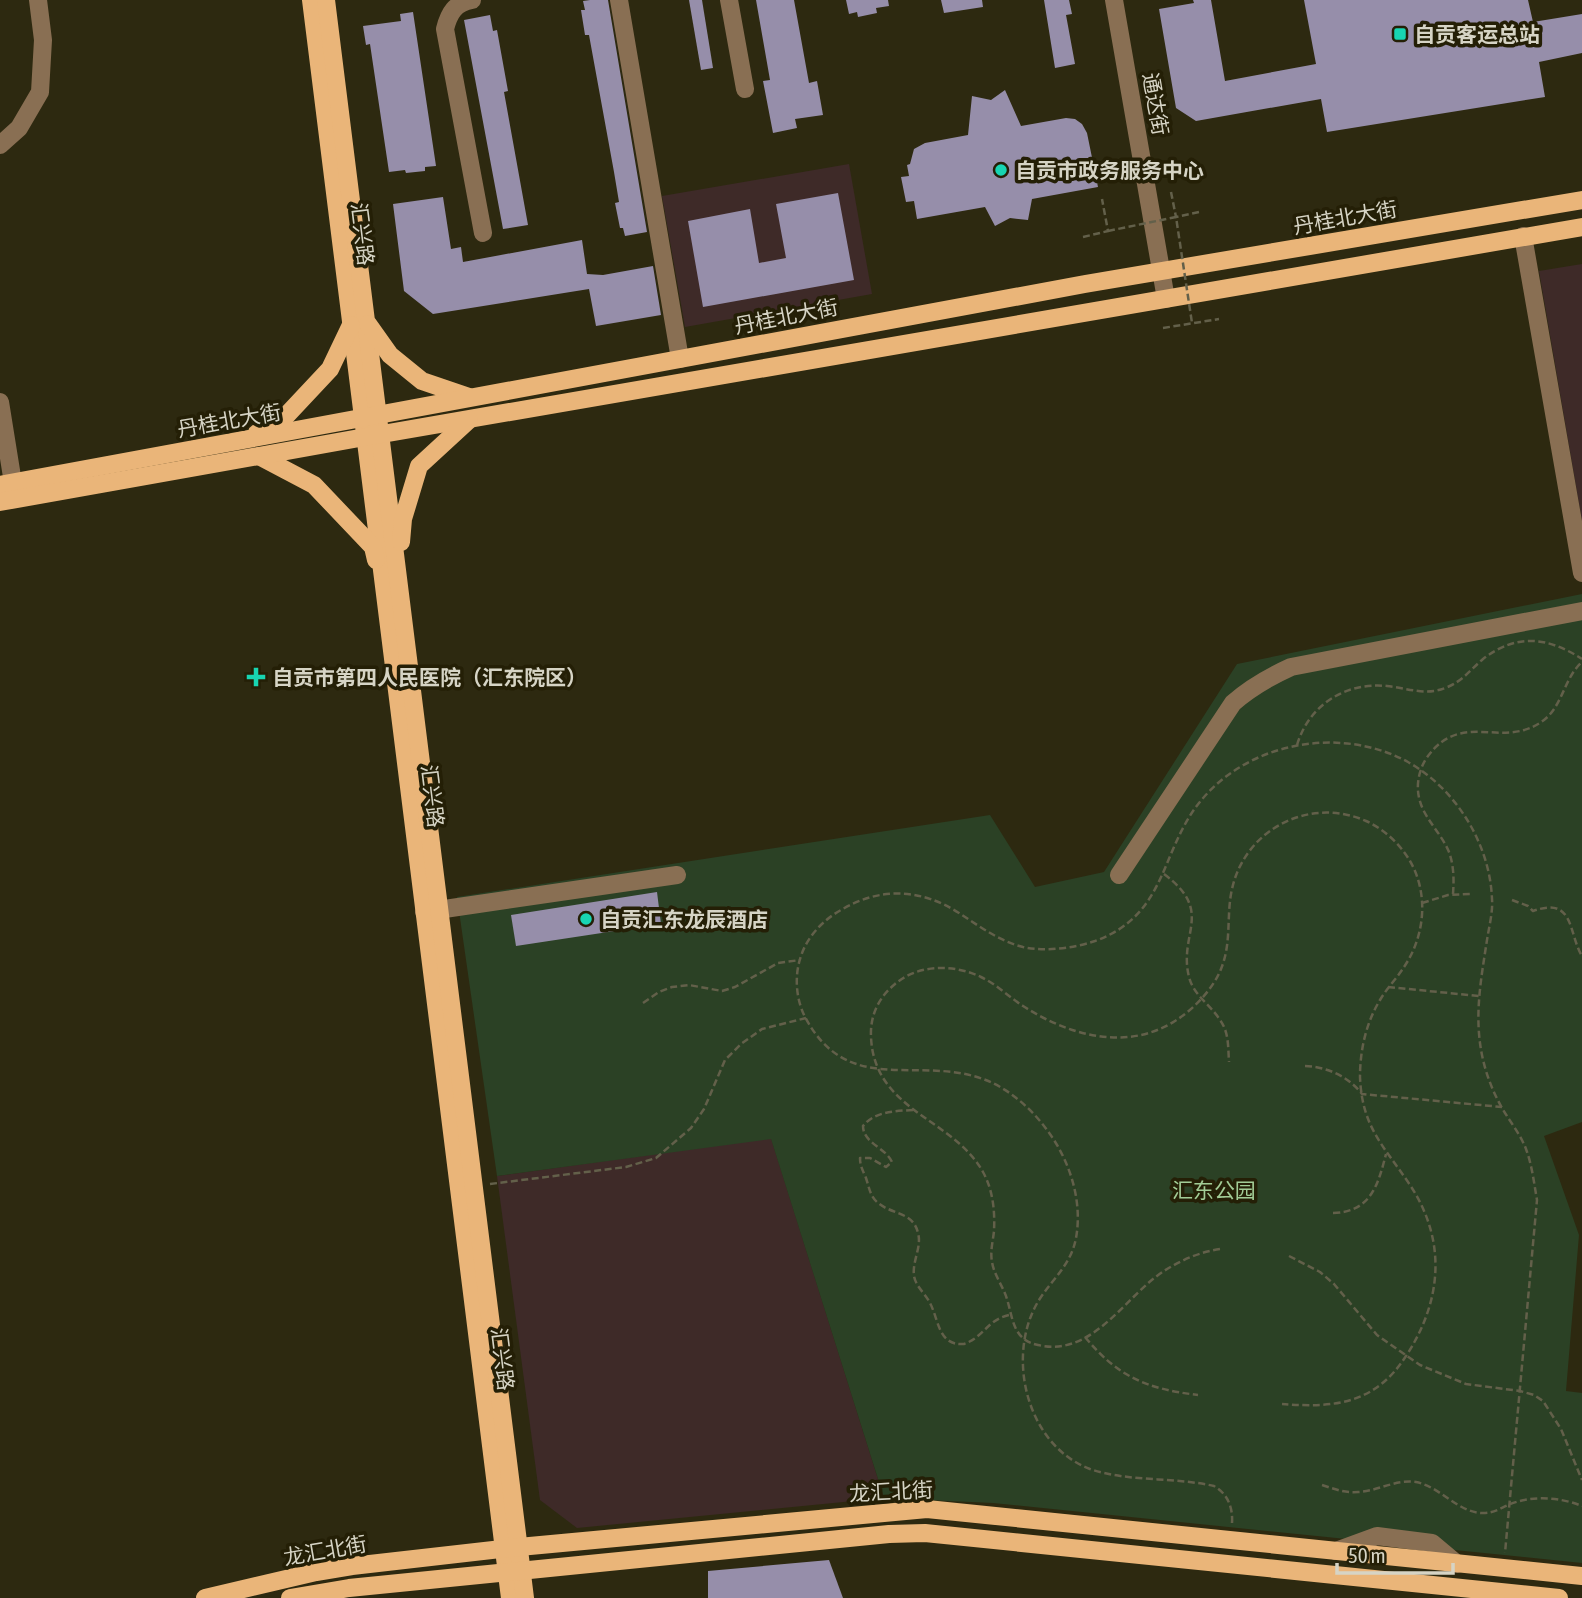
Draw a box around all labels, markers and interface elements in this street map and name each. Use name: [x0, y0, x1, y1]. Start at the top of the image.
place label: 自贡客运总站: [1414, 22, 1540, 46]
marker: 自贡客运总站: [1392, 26, 1408, 42]
street label: 通达街: [1139, 71, 1173, 137]
place label: 自贡市政务服务中心: [1015, 158, 1204, 182]
marker: 自贡市政务服务中心: [993, 162, 1009, 178]
street label: 丹桂北大街: [1291, 196, 1399, 238]
street label: 汇兴路: [347, 201, 379, 267]
street label: 丹桂北大街: [732, 294, 840, 338]
street label: 丹桂北大街: [175, 399, 283, 441]
place label: 自贡市第四人民医院（汇东院区）: [272, 665, 587, 689]
marker: 自贡市第四人民医院（汇东院区）: [246, 667, 266, 687]
street label: 汇兴路: [417, 763, 449, 829]
place label: 自贡汇东龙辰酒店: [600, 907, 768, 931]
marker: 自贡汇东龙辰酒店: [578, 911, 594, 927]
park label: 汇东公园: [1172, 1178, 1256, 1202]
street label: 汇兴路: [487, 1326, 519, 1392]
street label: 龙汇北街: [848, 1477, 934, 1505]
street label: 龙汇北街: [282, 1531, 368, 1569]
scale bar: [1337, 1532, 1452, 1576]
text: 50 m: [1348, 1543, 1386, 1567]

